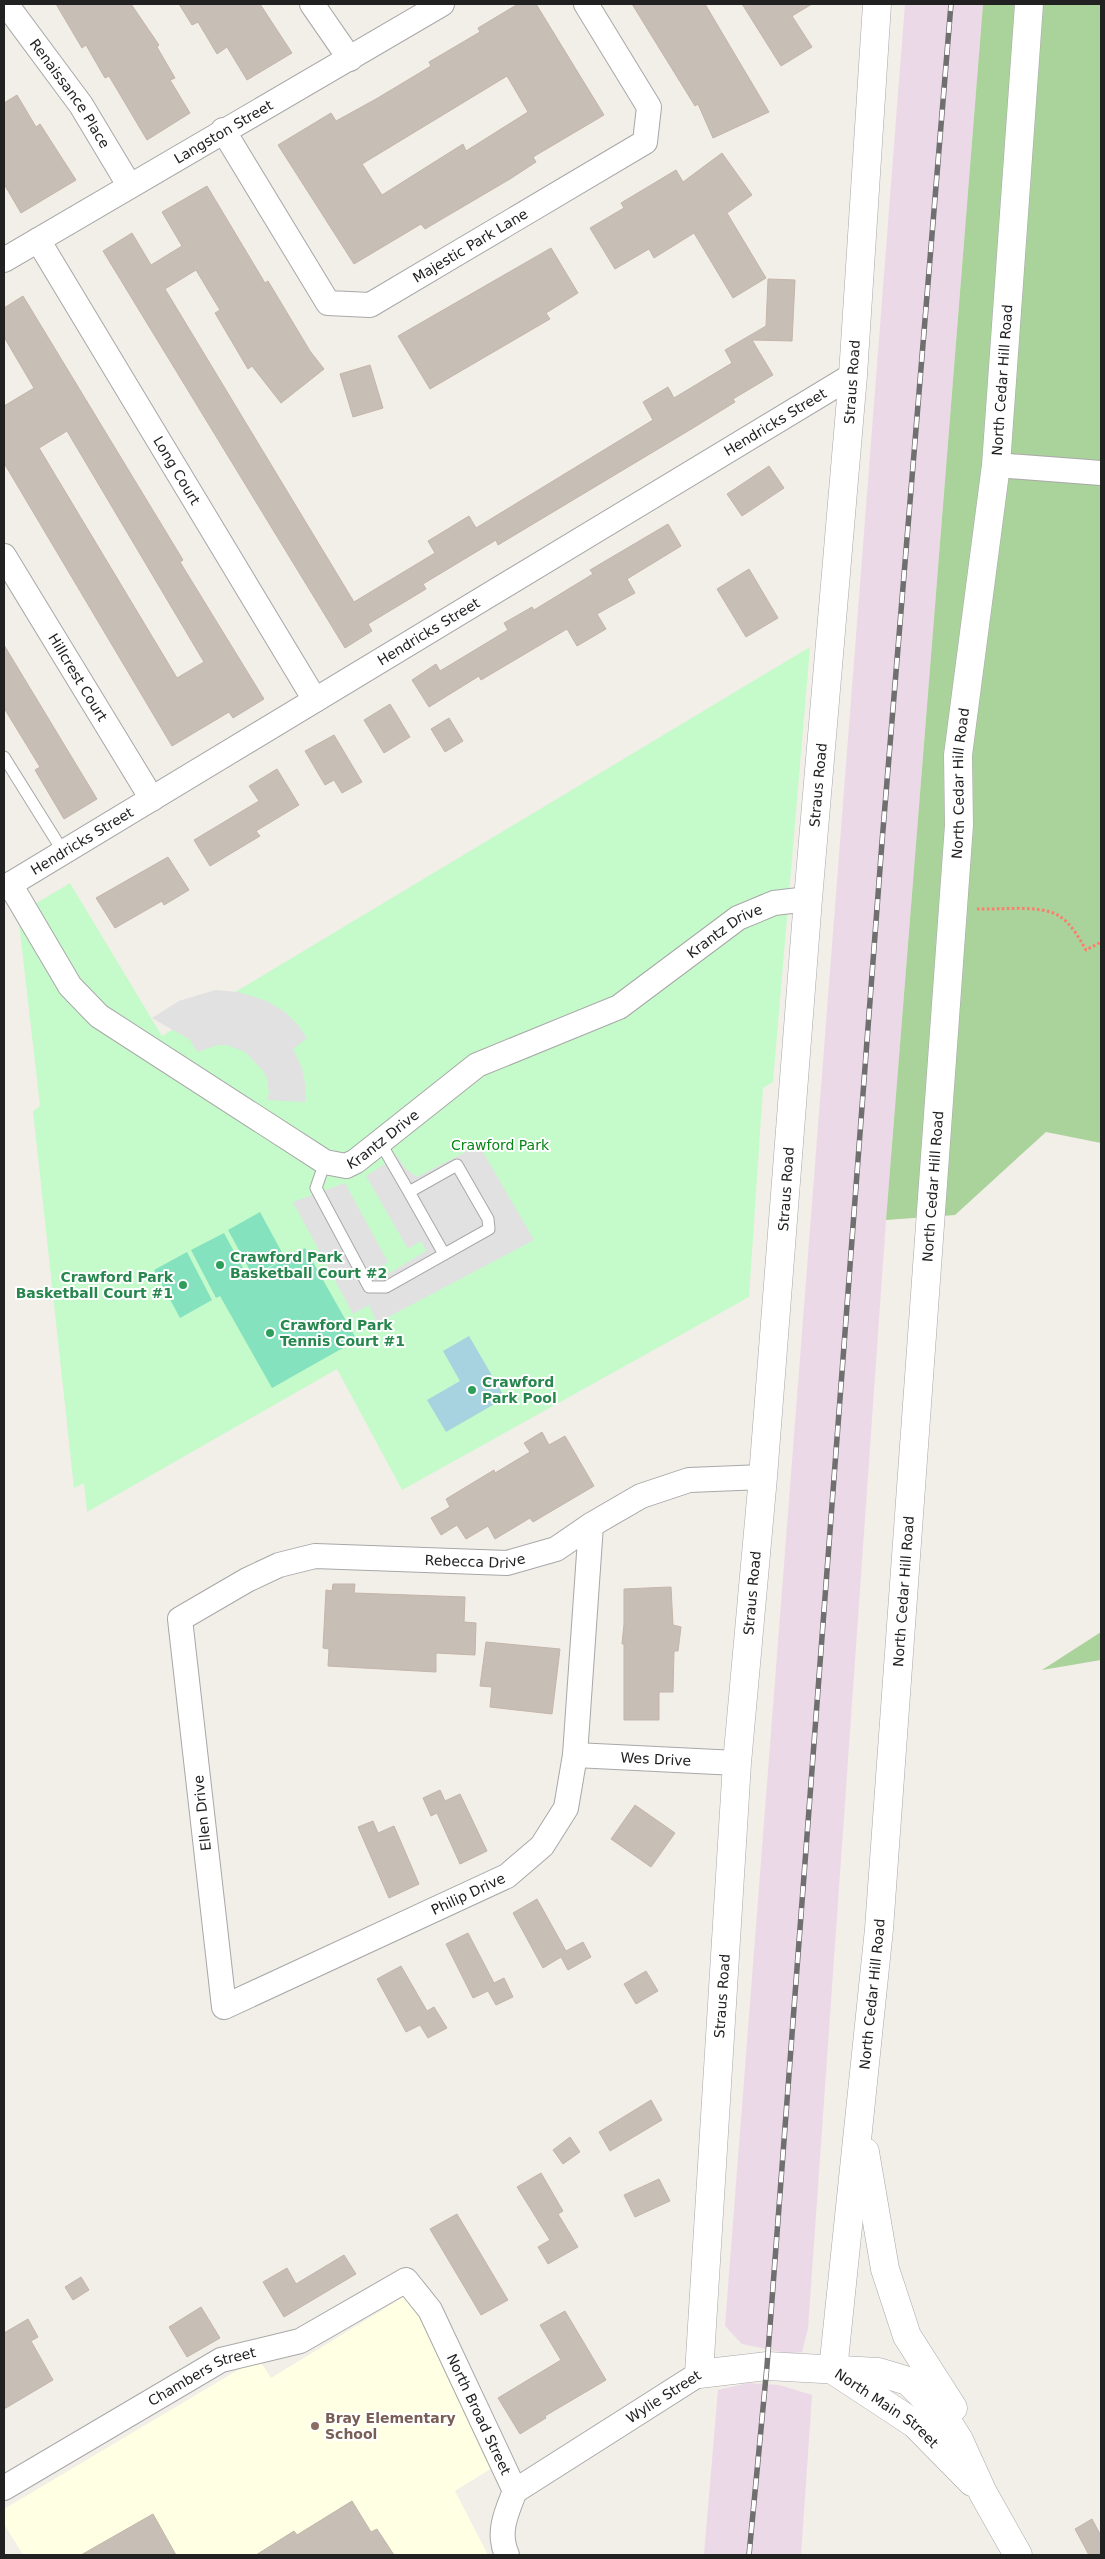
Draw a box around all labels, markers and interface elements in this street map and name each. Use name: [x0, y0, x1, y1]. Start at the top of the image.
street label: Renaissance Place: [27, 36, 113, 151]
street label: Langston Street: [171, 97, 276, 167]
street label: Majestic Park Lane: [410, 205, 531, 286]
street label: North Cedar Hill Road: [989, 304, 1015, 456]
street label: Straus Road: [841, 339, 863, 425]
street label: Hendricks Street: [721, 385, 830, 459]
street label: Long Court: [150, 433, 204, 508]
street label: Hendricks Street: [374, 594, 483, 669]
street label: Hillcrest Court: [45, 631, 111, 724]
street label: North Cedar Hill Road: [949, 707, 972, 860]
street label: Straus Road: [806, 742, 830, 828]
street label: Hendricks Street: [28, 804, 136, 878]
street label: Krantz Drive: [684, 901, 765, 961]
street label: Krantz Drive: [344, 1106, 422, 1172]
street label: North Cedar Hill Road: [919, 1110, 946, 1263]
park label: Crawford Park: [451, 1137, 550, 1153]
street label: Straus Road: [775, 1146, 797, 1232]
place label: Crawford Park Basketball Court #2: [230, 1249, 387, 1281]
marker: Crawford Park Basketball Court #2: [214, 1259, 226, 1271]
place label: Crawford Park Basketball Court #1: [16, 1269, 174, 1301]
marker: Crawford Park Basketball Court #1: [177, 1279, 189, 1291]
place label: Crawford Park Tennis Court #1: [280, 1317, 405, 1349]
marker: Crawford Park Tennis Court #1: [264, 1327, 276, 1339]
place label: Crawford Park Pool: [482, 1374, 557, 1406]
marker: Crawford Park Pool: [466, 1384, 478, 1396]
street label: North Cedar Hill Road: [890, 1515, 917, 1667]
street label: Rebecca Drive: [424, 1550, 527, 1571]
street label: Straus Road: [740, 1550, 764, 1636]
street label: Wes Drive: [620, 1749, 692, 1769]
street label: Ellen Drive: [190, 1774, 214, 1852]
street label: Philip Drive: [429, 1870, 507, 1918]
street label: North Cedar Hill Road: [856, 1918, 888, 2070]
street label: Straus Road: [711, 1953, 733, 2039]
street label: Chambers Street: [145, 2344, 258, 2409]
street label: North Broad Street: [444, 2351, 514, 2478]
street label: North Main Street: [832, 2365, 942, 2451]
street label: Wylie Street: [623, 2367, 704, 2426]
place label: Bray Elementary School: [325, 2410, 456, 2442]
marker: Bray Elementary School: [309, 2420, 321, 2432]

